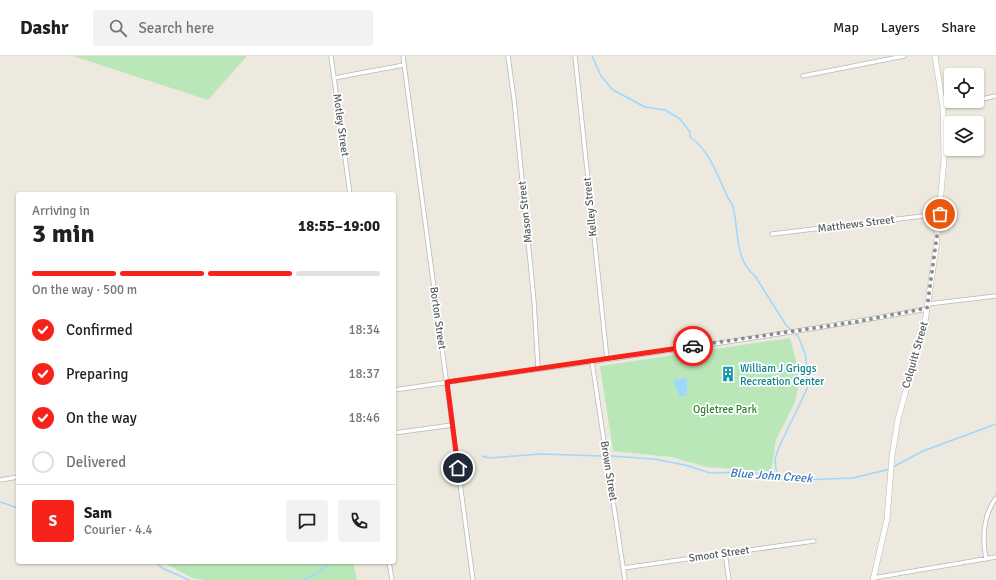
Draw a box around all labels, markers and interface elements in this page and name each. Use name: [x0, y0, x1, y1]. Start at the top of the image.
search box: [93, 10, 373, 46]
text: Dashr: [20, 16, 69, 40]
icon: search: [107, 17, 129, 39]
text: Search here: [139, 19, 214, 37]
text: Map: [833, 19, 859, 36]
text: Layers: [881, 19, 920, 36]
text: Share: [942, 19, 976, 36]
map controls: [944, 68, 984, 156]
button: locate: [944, 68, 984, 108]
street label: Motley Street: [330, 93, 352, 157]
button: layers: [944, 116, 984, 156]
street label: Kelley Street: [580, 176, 600, 237]
street label: Mason Street: [515, 180, 535, 244]
pin: [923, 197, 957, 231]
text: Arriving in: [32, 203, 90, 219]
icon: bag: [929, 203, 951, 225]
street label: Matthews Street: [817, 213, 895, 235]
text: 18:55–19:00: [298, 217, 380, 235]
text: 3 min: [32, 218, 95, 250]
text: On the way · 500 m: [32, 282, 137, 298]
street label: Borton Street: [427, 286, 449, 350]
icon: check: [32, 319, 54, 341]
street label: Colquitt Street: [899, 320, 931, 390]
text: Confirmed: [66, 321, 133, 339]
text: 18:34: [348, 322, 380, 338]
courier: [673, 326, 713, 366]
icon: car: [682, 335, 704, 357]
place label: William J Griggs Recreation Center: [740, 362, 824, 388]
icon: check: [32, 363, 54, 385]
text: Preparing: [66, 365, 129, 383]
building icon: William J Griggs Recreation Center: [719, 365, 737, 383]
text: 18:37: [348, 366, 380, 382]
park label: Ogletree Park: [693, 403, 757, 416]
icon: check: [32, 407, 54, 429]
text: On the way: [66, 409, 137, 427]
text: 18:46: [348, 410, 380, 426]
street label: Brown Street: [598, 440, 620, 502]
pin: [441, 451, 475, 485]
text: Delivered: [66, 453, 126, 471]
icon: home: [447, 457, 469, 479]
water label: Blue John Creek: [729, 466, 814, 486]
button: chat: [286, 500, 328, 542]
button: phone: [338, 500, 380, 542]
text: Sam: [84, 504, 112, 522]
text: S: [49, 512, 57, 530]
text: Courier · 4.4: [84, 522, 153, 538]
street label: Smoot Street: [688, 543, 750, 565]

